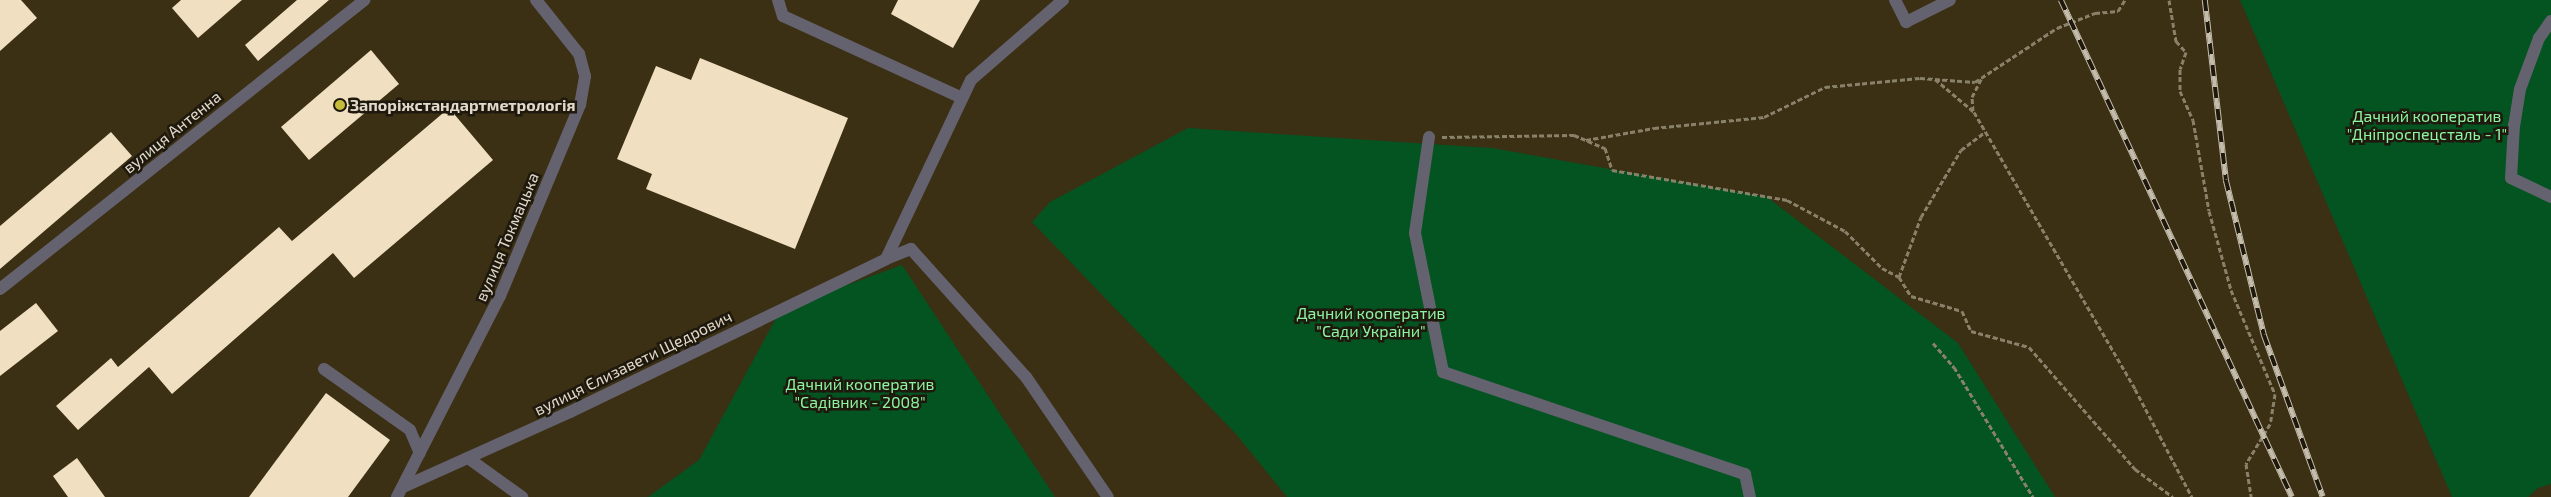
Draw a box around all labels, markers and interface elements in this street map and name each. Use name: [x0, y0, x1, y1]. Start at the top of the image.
street label: вулиця Антенна: [119, 87, 225, 177]
place label: Запоріжстандартметрологія: [350, 95, 575, 115]
marker: Запоріжстандартметрологія: [334, 99, 346, 111]
park label: Дачний кооператив "Дніпроспецсталь - 1": [2347, 106, 2507, 144]
street label: вулиця Токмацька: [471, 170, 543, 304]
park label: Дачний кооператив "Сади України": [1297, 303, 1445, 341]
street label: вулиця Єлизавети Щедрович: [531, 307, 735, 419]
park label: Дачний кооператив "Садівник - 2008": [786, 374, 934, 412]

